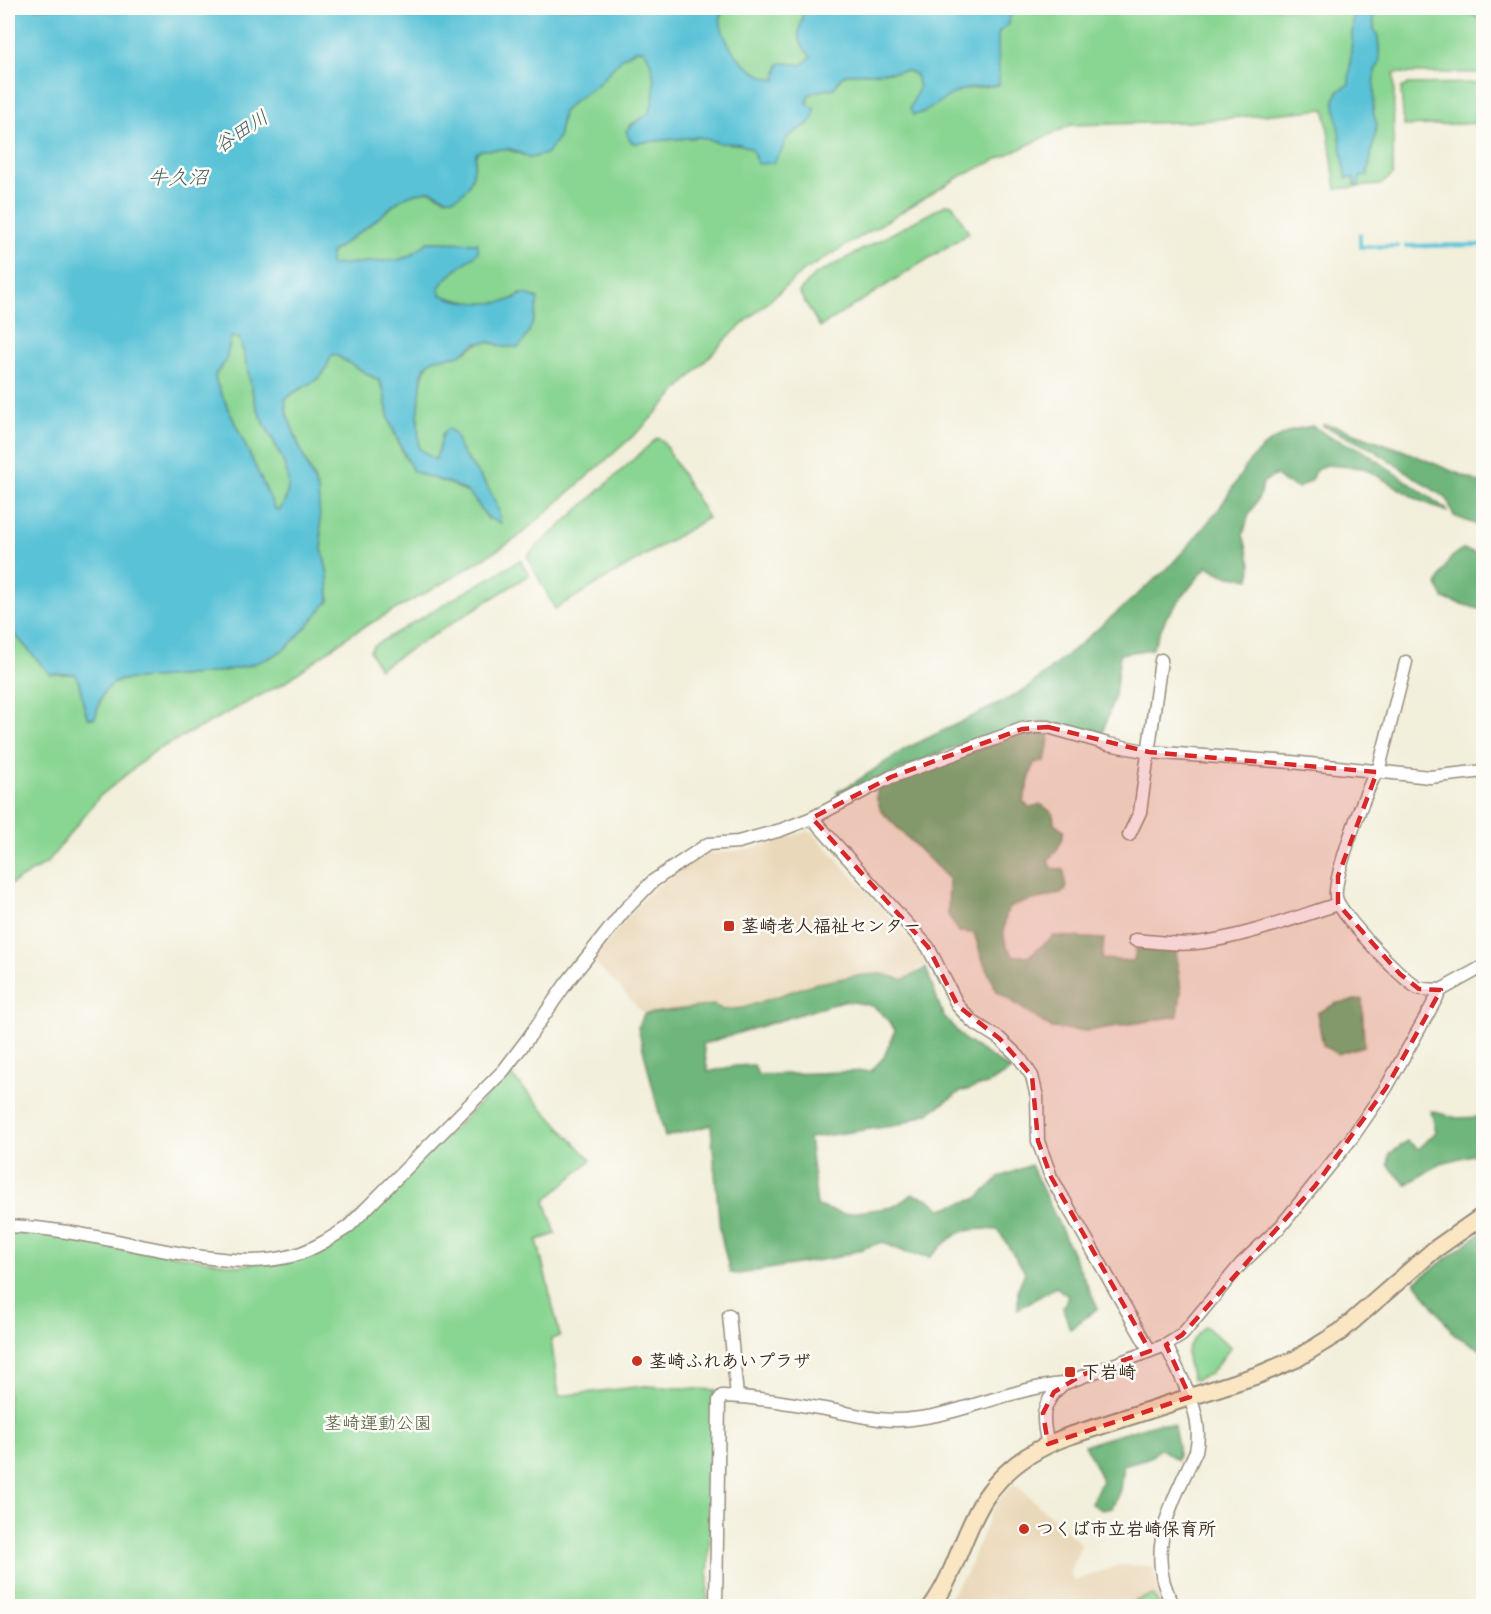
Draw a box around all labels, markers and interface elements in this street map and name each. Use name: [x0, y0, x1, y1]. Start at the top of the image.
water label: 谷田川: [209, 104, 273, 158]
water label: 牛久沼: [148, 164, 210, 190]
place label: 茎崎老人福祉センター: [741, 914, 921, 938]
marker: 茎崎老人福祉センター: [722, 919, 736, 933]
place label: 茎崎ふれあいプラザ: [649, 1349, 811, 1373]
marker: 茎崎ふれあいプラザ: [630, 1354, 644, 1368]
place label: 下岩崎: [1082, 1360, 1136, 1384]
marker: 下岩崎: [1063, 1365, 1077, 1379]
park label: 茎崎運動公園: [324, 1411, 432, 1435]
place label: つくば市立岩崎保育所: [1036, 1517, 1216, 1541]
marker: つくば市立岩崎保育所: [1017, 1522, 1031, 1536]

